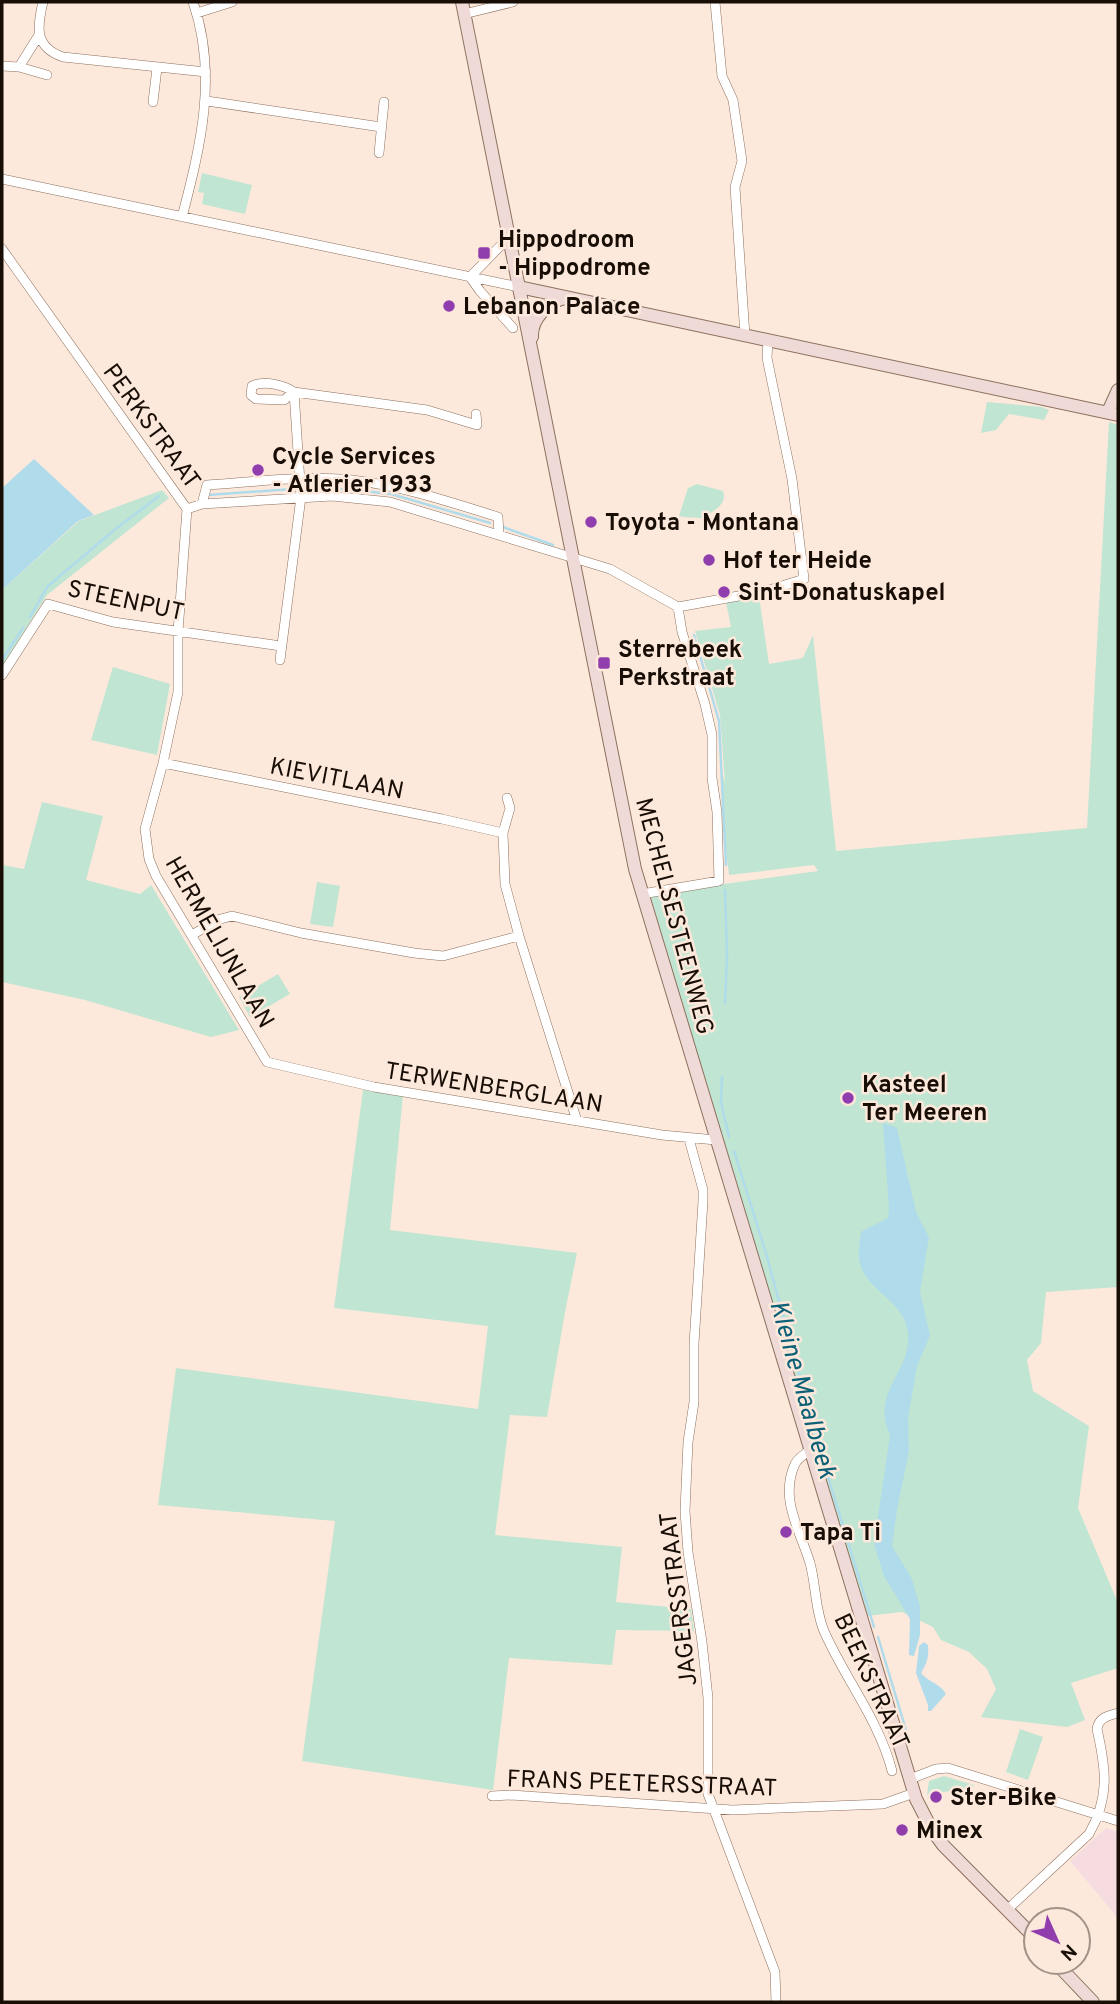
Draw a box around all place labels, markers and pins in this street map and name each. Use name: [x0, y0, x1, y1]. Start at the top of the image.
place label: Hippodroom - Hippodrome: [498, 226, 651, 284]
marker: Hippodroom - Hippodrome: [476, 245, 492, 261]
place label: Lebanon Palace: [463, 293, 640, 323]
marker: Lebanon Palace: [441, 298, 457, 314]
place label: Cycle Services - Atlerier 1933: [272, 443, 436, 501]
marker: Cycle Services - Atlerier 1933: [250, 462, 266, 478]
place label: Toyota - Montana: [605, 509, 799, 539]
marker: Toyota - Montana: [583, 514, 599, 530]
place label: Hof ter Heide: [723, 547, 872, 577]
marker: Hof ter Heide: [701, 552, 717, 568]
place label: Sint-Donatuskapel: [738, 579, 946, 609]
marker: Sint-Donatuskapel: [716, 584, 732, 600]
place label: Sterrebeek Perkstraat: [618, 636, 742, 694]
marker: Sterrebeek Perkstraat: [596, 655, 612, 671]
place label: Kasteel Ter Meeren: [862, 1071, 988, 1129]
marker: Kasteel Ter Meeren: [840, 1090, 856, 1106]
place label: Tapa Ti: [800, 1519, 881, 1549]
marker: Tapa Ti: [778, 1524, 794, 1540]
place label: Ster-Bike: [950, 1784, 1057, 1814]
marker: Ster-Bike: [928, 1789, 944, 1805]
place label: Minex: [916, 1817, 983, 1847]
marker: Minex: [894, 1822, 910, 1838]

